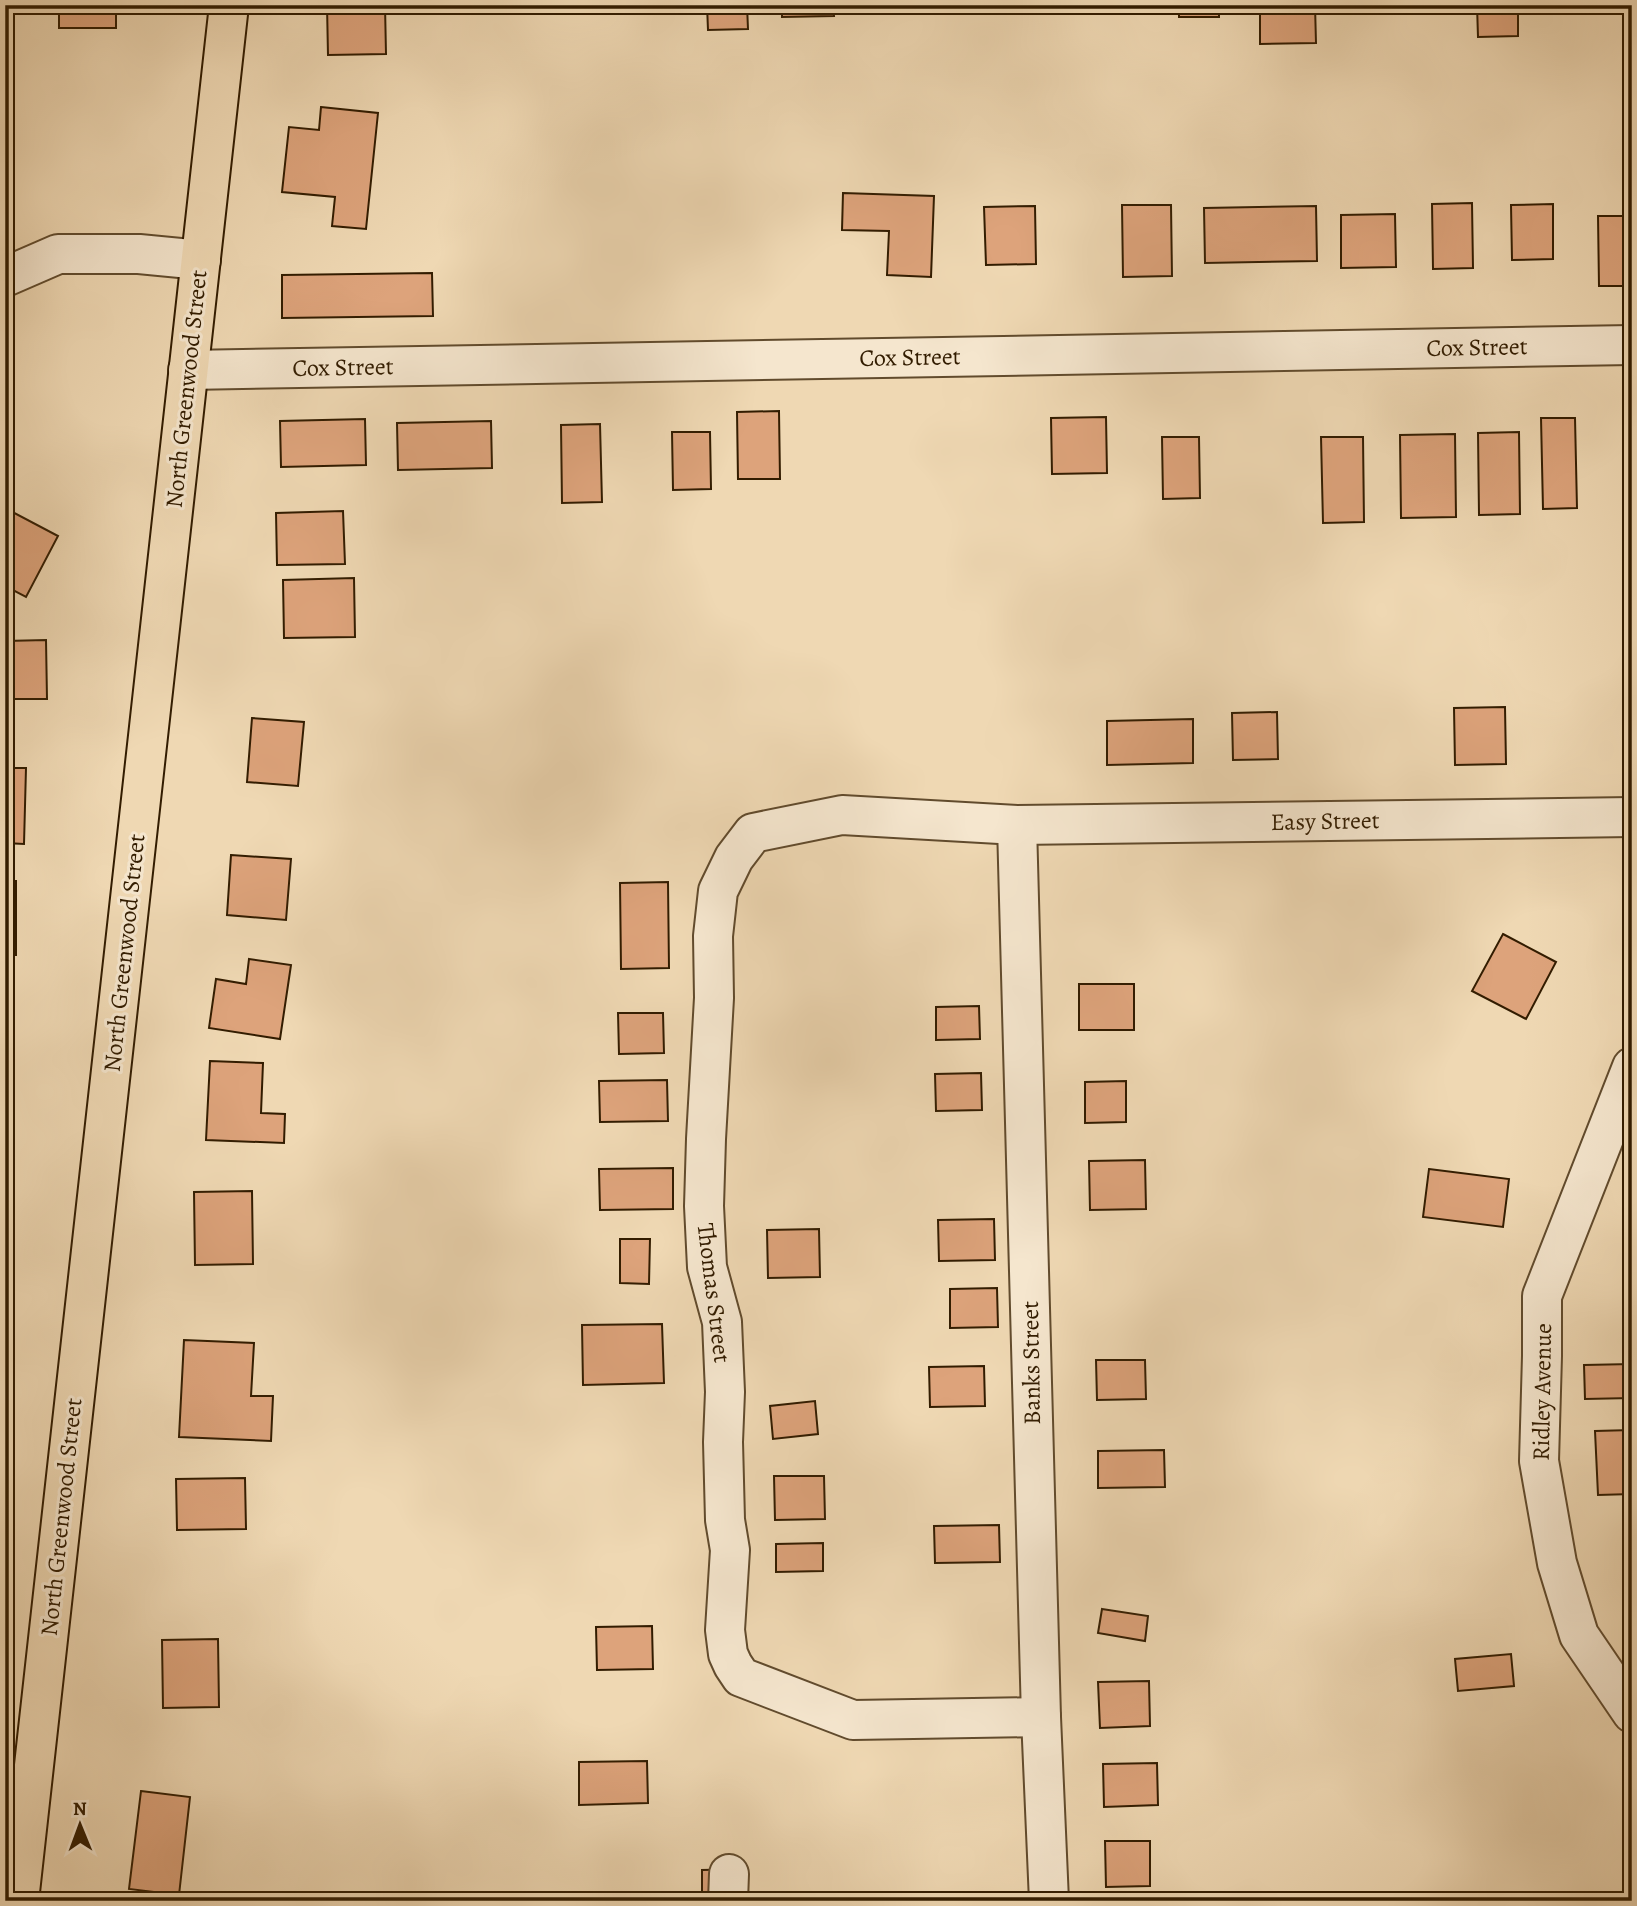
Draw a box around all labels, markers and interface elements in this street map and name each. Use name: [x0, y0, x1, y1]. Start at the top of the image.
street label: North Greenwood Street: [158, 268, 214, 510]
street label: Cox Street: [1426, 330, 1528, 364]
street label: Cox Street: [859, 340, 961, 374]
street label: Cox Street: [292, 350, 394, 384]
street label: Easy Street: [1270, 804, 1380, 838]
street label: North Greenwood Street: [96, 832, 152, 1074]
street label: Thomas Street: [690, 1221, 738, 1365]
street label: Banks Street: [1014, 1301, 1048, 1425]
street label: Ridley Avenue: [1525, 1323, 1559, 1461]
street label: North Greenwood Street: [33, 1396, 89, 1638]
north arrow: [46, 1790, 116, 1860]
text: N: [73, 1796, 87, 1822]

